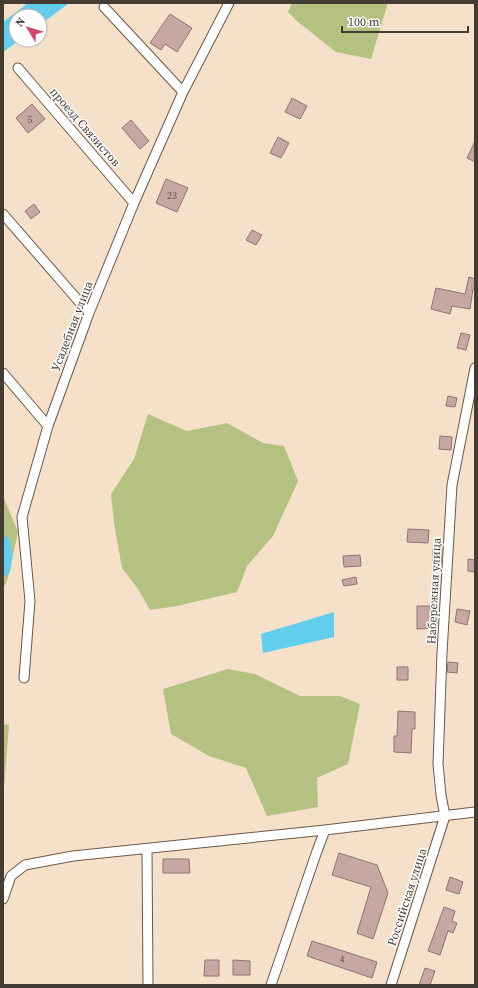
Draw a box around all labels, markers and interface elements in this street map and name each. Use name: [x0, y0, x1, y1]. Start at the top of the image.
north arrow: [8, 8, 48, 48]
scale bar: [342, 8, 468, 34]
text: N: [12, 14, 29, 30]
text: 100 m: [348, 14, 380, 30]
street label: проезд Связистов: [46, 84, 124, 170]
house number: 5: [28, 113, 33, 126]
house number: 23: [167, 189, 177, 202]
street label: Усадебная улица: [47, 278, 97, 373]
street label: Набережная улица: [423, 536, 445, 645]
street label: Российская улица: [384, 845, 431, 948]
house number: 4: [340, 953, 345, 966]

